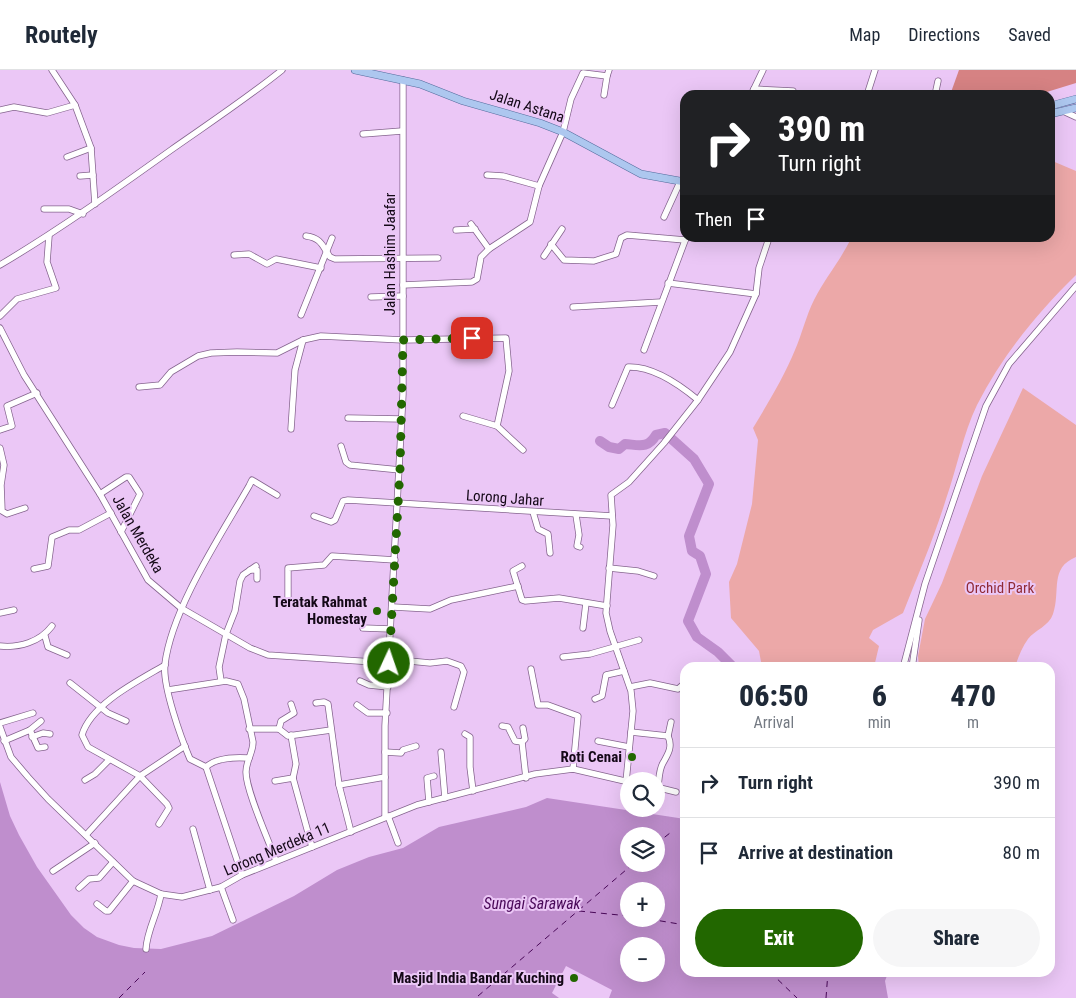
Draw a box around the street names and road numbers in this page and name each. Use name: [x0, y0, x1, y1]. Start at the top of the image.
street label: Jalan Astana: [487, 85, 567, 127]
street label: Jalan Hashim Jaafar: [381, 192, 399, 315]
street label: Lorong Jahar: [465, 486, 545, 510]
street label: Jalan Merdeka: [108, 492, 168, 576]
street label: Lorong Merdeka 11: [221, 818, 333, 880]

